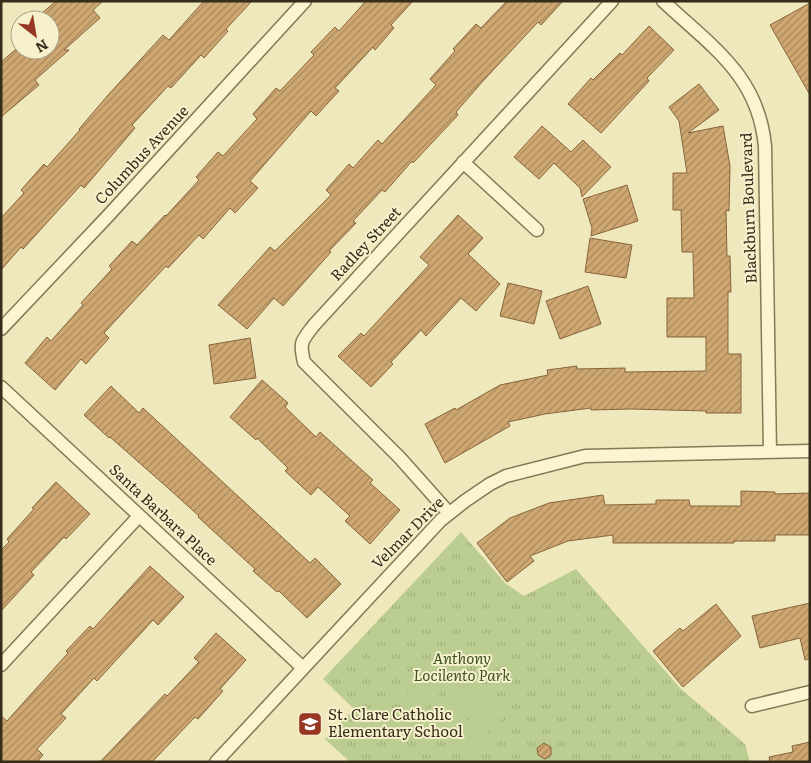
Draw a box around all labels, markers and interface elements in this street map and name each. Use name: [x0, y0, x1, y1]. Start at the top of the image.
north arrow: [10, 10, 60, 60]
text: N: [32, 35, 52, 59]
street label: Columbus Avenue: [89, 99, 193, 209]
street label: Blackburn Boulevard: [733, 132, 762, 284]
street label: Radley Street: [324, 200, 406, 285]
street label: Santa Barbara Place: [105, 458, 223, 570]
street label: Velmar Drive: [366, 490, 448, 573]
park label: Anthony Locilento Park: [414, 646, 511, 686]
place label: St. Clare Catholic Elementary School: [328, 702, 463, 742]
school or university icon: St. Clare Catholic Elementary School: [297, 711, 323, 737]

